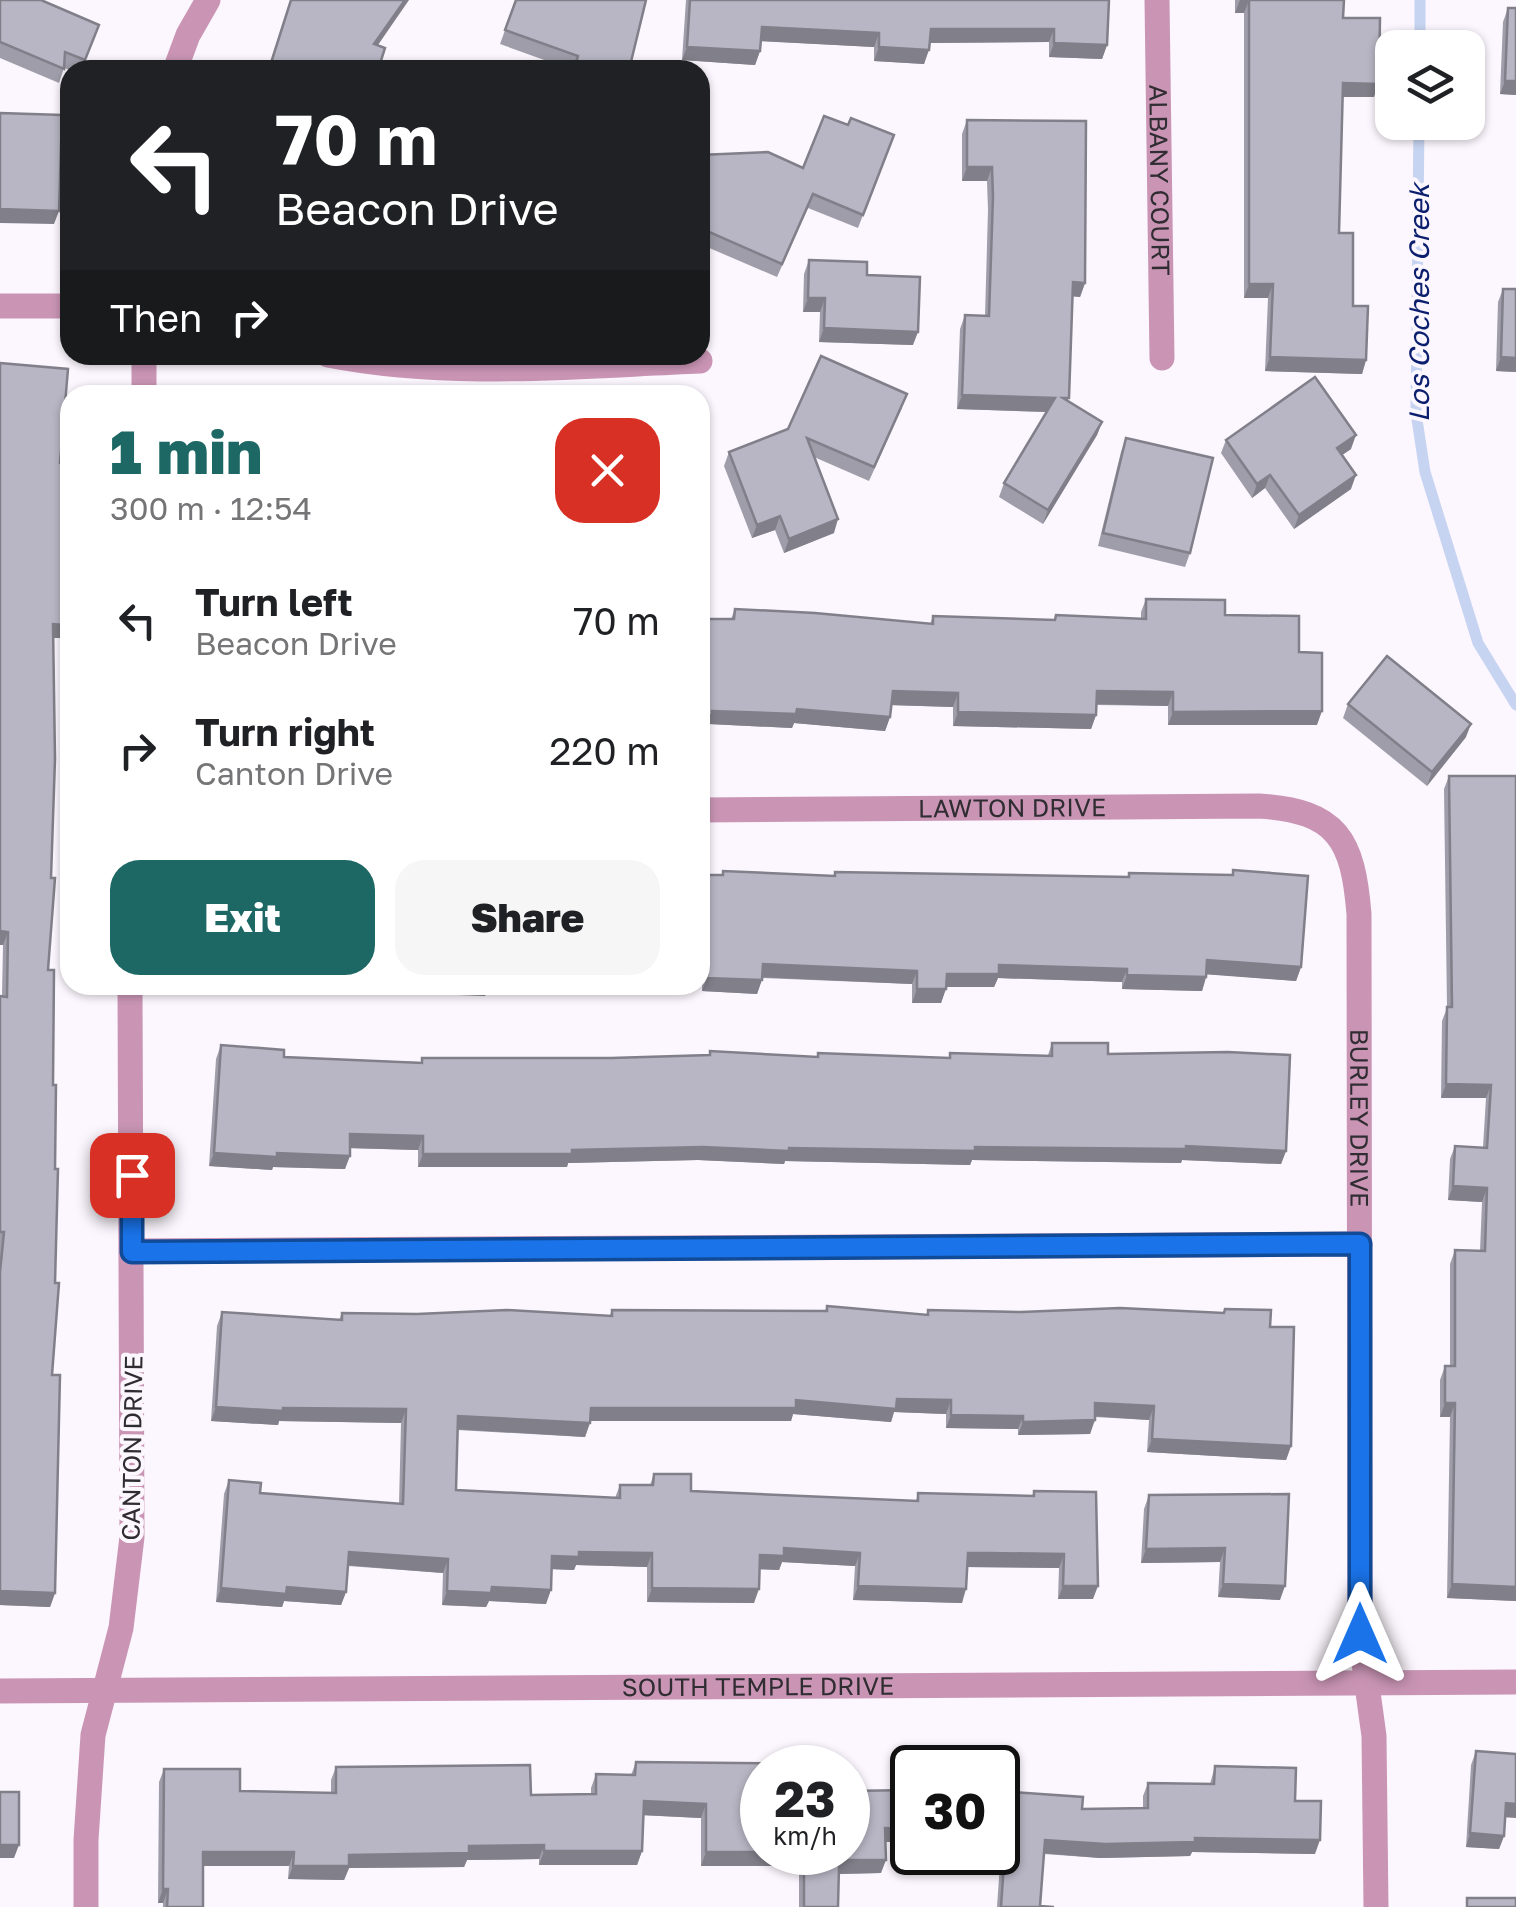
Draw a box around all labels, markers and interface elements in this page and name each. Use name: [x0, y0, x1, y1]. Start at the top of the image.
map controls: [1375, 30, 1485, 140]
button: layers: [1375, 30, 1485, 140]
street label: ALBANY COURT: [1143, 84, 1177, 276]
text: 70 m: [275, 96, 437, 180]
icon: left: [110, 100, 240, 230]
water label: Los Coches Creek: [1402, 180, 1435, 422]
text: Beacon Drive: [275, 181, 559, 235]
icon: right: [222, 290, 277, 345]
text: Then: [110, 295, 202, 340]
text: 1 min: [110, 415, 262, 487]
button: close: [555, 418, 660, 523]
text: 300 m · 12:54: [110, 489, 312, 527]
text: Turn left: [195, 579, 353, 624]
icon: left: [110, 593, 165, 648]
text: 70 m: [573, 598, 660, 643]
text: Beacon Drive: [195, 624, 397, 662]
text: Turn right: [195, 709, 375, 754]
icon: right: [110, 723, 165, 778]
text: 220 m: [549, 728, 660, 773]
text: Canton Drive: [195, 754, 393, 792]
street label: LAWTON DRIVE: [918, 791, 1106, 823]
button: Exit: [110, 860, 375, 975]
button: Share: [395, 860, 660, 975]
street label: BURLEY DRIVE: [1344, 1029, 1375, 1207]
pin: [90, 1133, 175, 1218]
icon: arrive: [105, 1148, 160, 1203]
street label: CANTON DRIVE: [114, 1355, 149, 1541]
position arrow: [1308, 1582, 1412, 1686]
street label: SOUTH TEMPLE DRIVE: [622, 1670, 894, 1702]
speed limit sign: 30: [890, 1745, 1020, 1875]
text: 23: [774, 1768, 835, 1828]
text: km/h: [773, 1820, 837, 1851]

